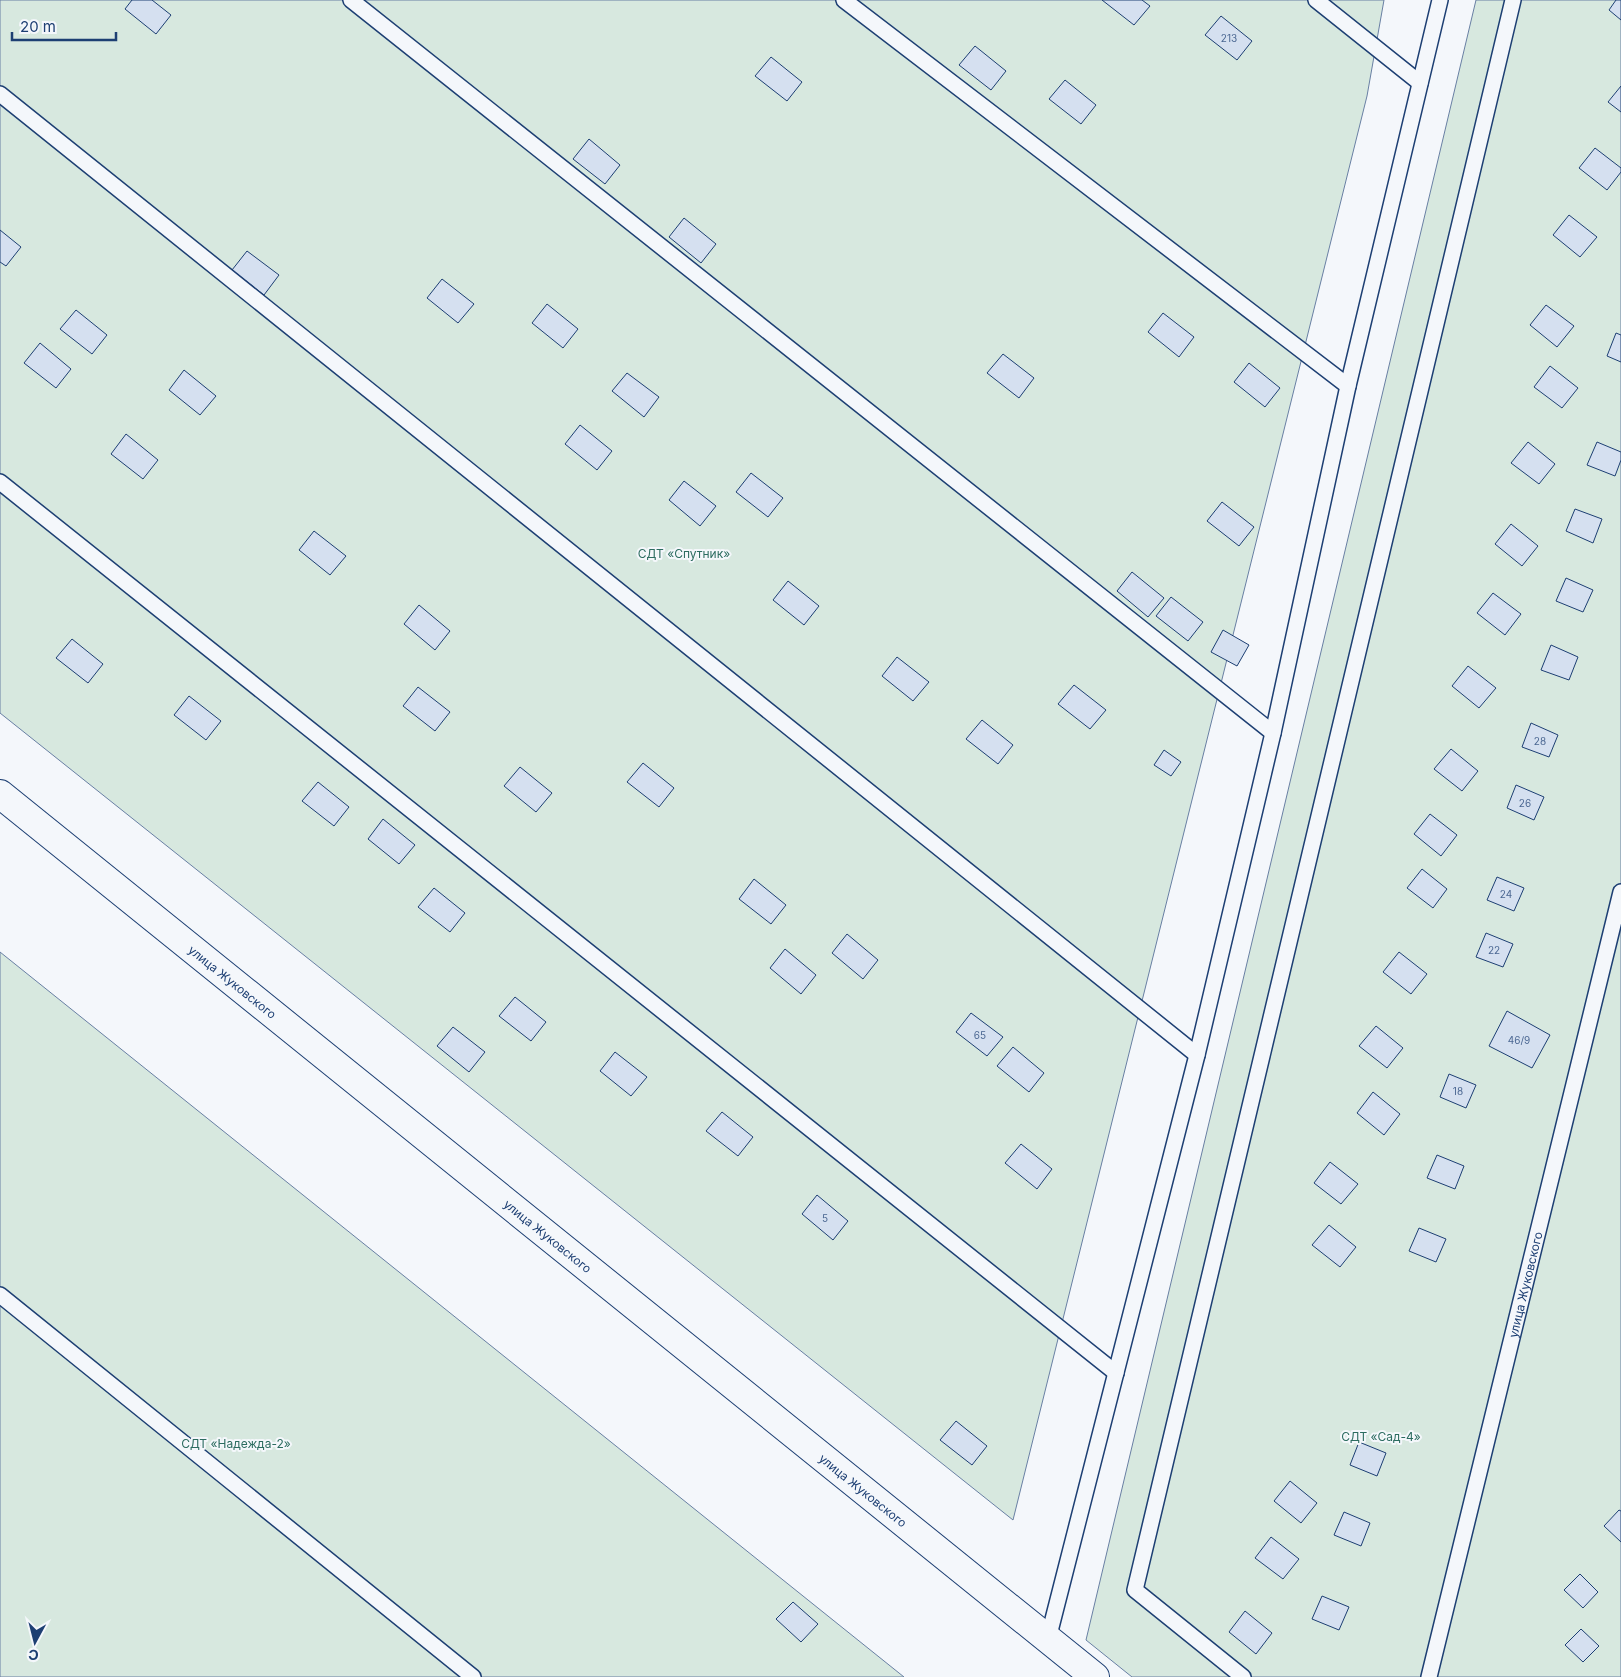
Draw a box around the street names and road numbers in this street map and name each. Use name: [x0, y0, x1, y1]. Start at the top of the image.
street label: улица Жуковского: [186, 942, 280, 1022]
street label: улица Жуковского: [501, 1196, 595, 1276]
street label: улица Жуковского: [1505, 1230, 1545, 1339]
street label: улица Жуковского: [816, 1450, 910, 1530]

